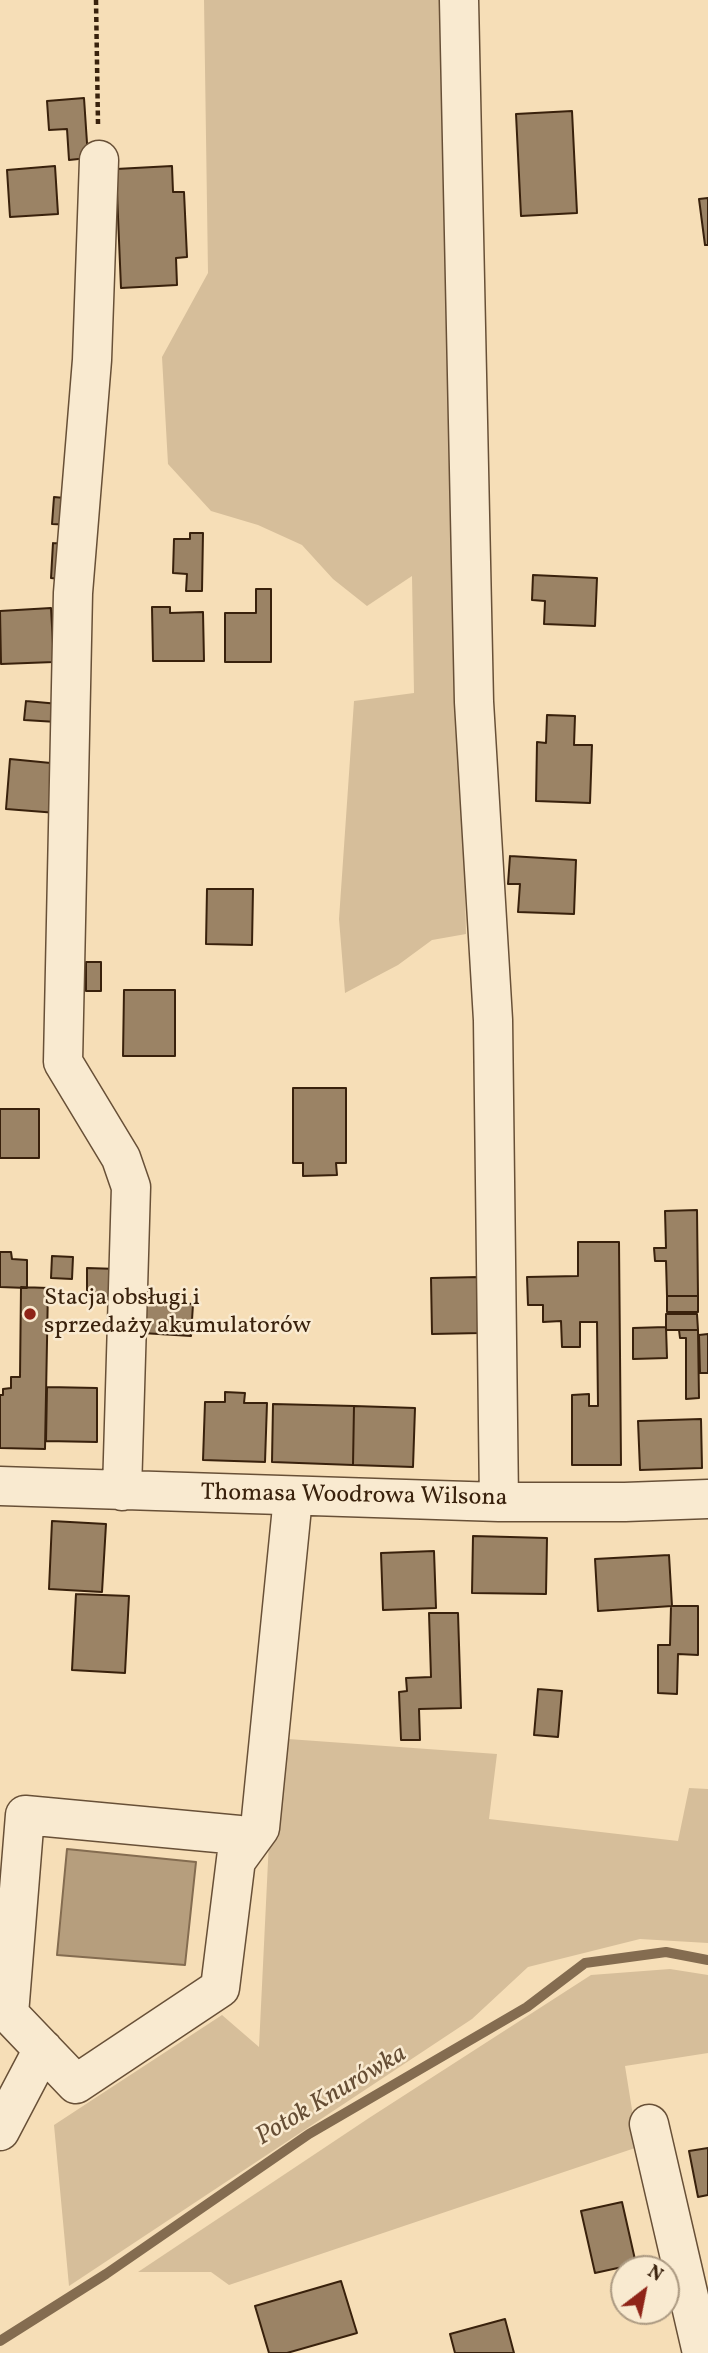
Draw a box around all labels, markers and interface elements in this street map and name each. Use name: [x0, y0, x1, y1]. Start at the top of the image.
place label: Stacja obsługi i sprzedaży akumulatorów: [44, 1286, 311, 1342]
marker: Stacja obsługi i sprzedaży akumulatorów: [22, 1306, 38, 1322]
street label: Thomasa Woodrowa Wilsona: [200, 1480, 508, 1514]
water label: Potok Knurówka: [251, 2040, 413, 2154]
north arrow: [610, 2255, 680, 2325]
text: N: [642, 2259, 668, 2289]

